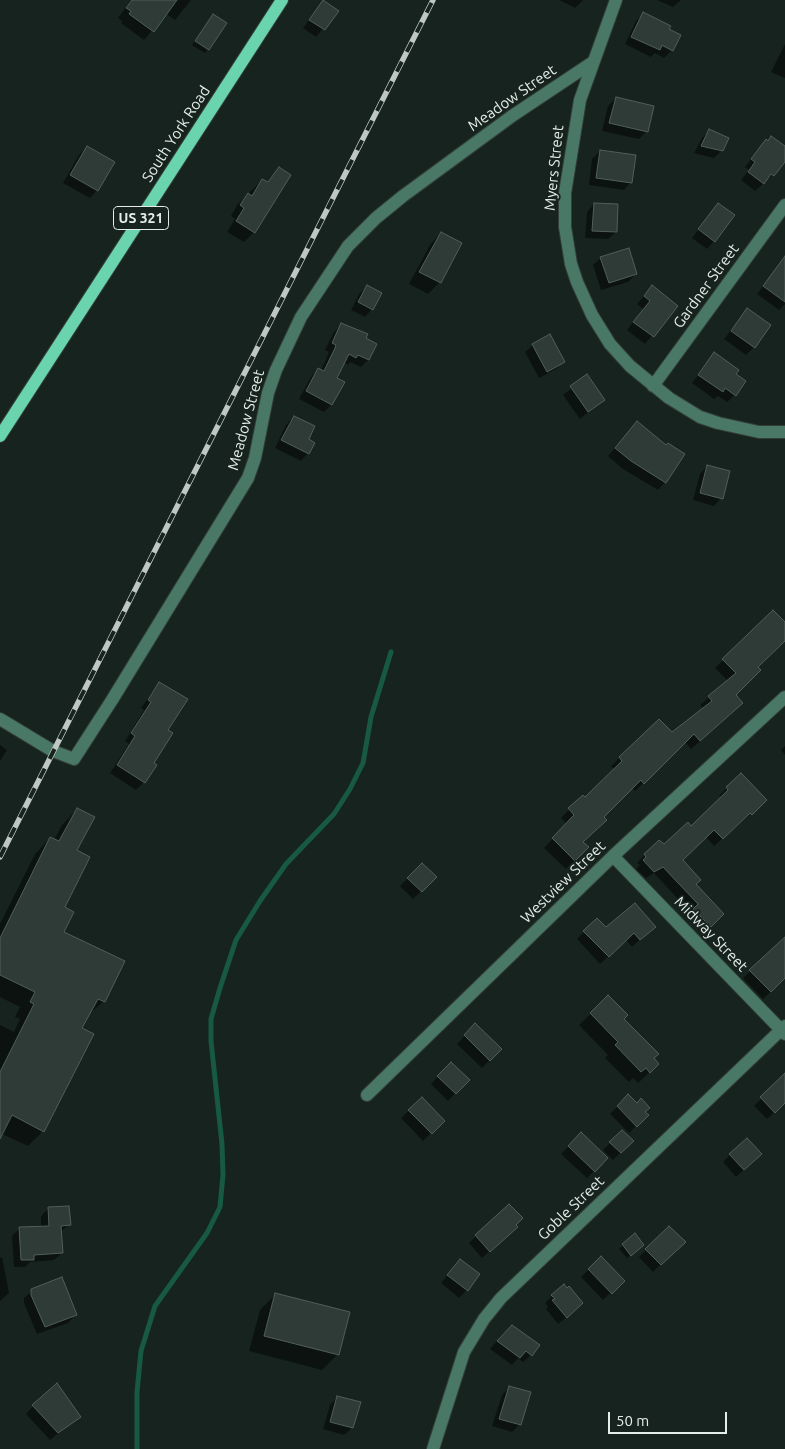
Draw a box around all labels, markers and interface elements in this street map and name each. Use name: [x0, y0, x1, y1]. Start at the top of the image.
street label: Meadow Street: [464, 61, 560, 135]
street label: South York Road: [138, 82, 214, 186]
street label: Myers Street: [541, 124, 567, 212]
road number: US 321: [114, 207, 168, 230]
street label: Gardner Street: [669, 240, 743, 332]
street label: Meadow Street: [224, 368, 268, 472]
street label: Westview Street: [517, 837, 609, 927]
street label: Midway Street: [671, 893, 751, 975]
street label: Goble Street: [534, 1172, 608, 1244]
scale bar: [610, 1402, 729, 1434]
text: 50 m: [616, 1412, 649, 1429]

